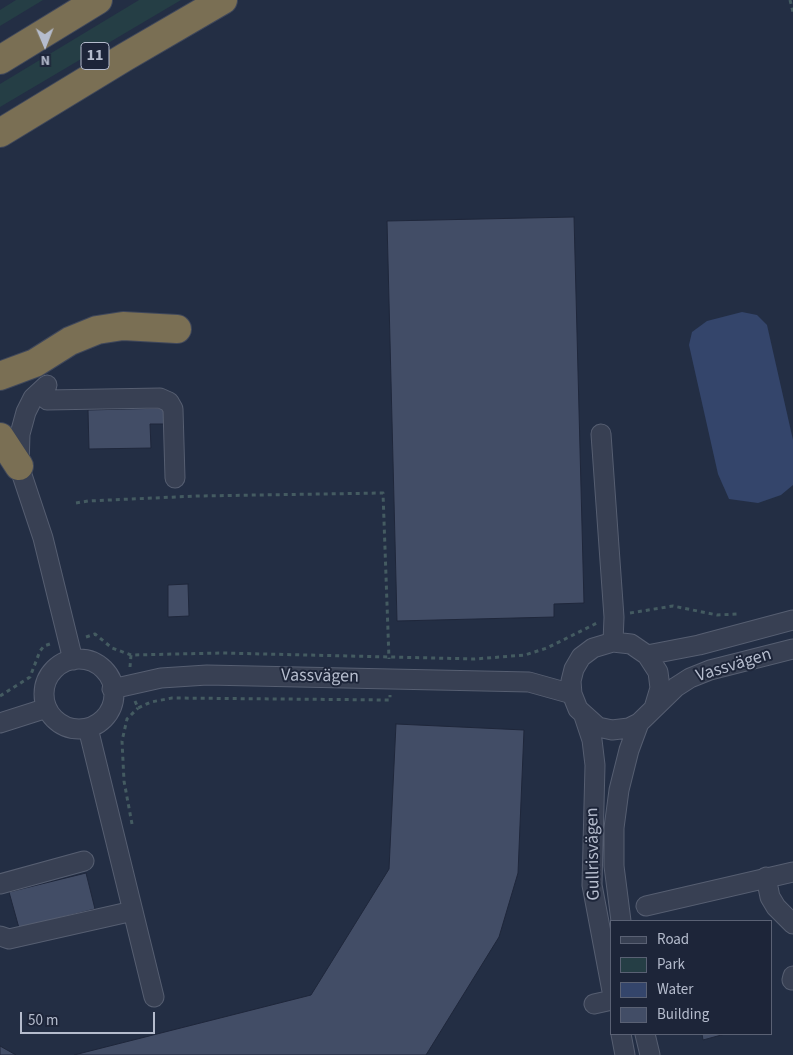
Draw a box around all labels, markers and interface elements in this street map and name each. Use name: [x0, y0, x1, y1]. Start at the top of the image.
north arrow: [20, 20, 70, 70]
road number: 11: [81, 42, 109, 70]
text: N: [40, 50, 50, 70]
street label: Vassvägen: [694, 644, 774, 688]
street label: Vassvägen: [281, 666, 359, 688]
street label: Gullrisvägen: [582, 807, 606, 901]
legend: [610, 920, 773, 1035]
text: Road: [657, 929, 689, 950]
text: Park: [657, 954, 685, 975]
text: Water: [657, 979, 693, 1000]
scale bar: [22, 1002, 158, 1034]
text: Building: [657, 1004, 709, 1025]
text: 50 m: [28, 1010, 58, 1031]

